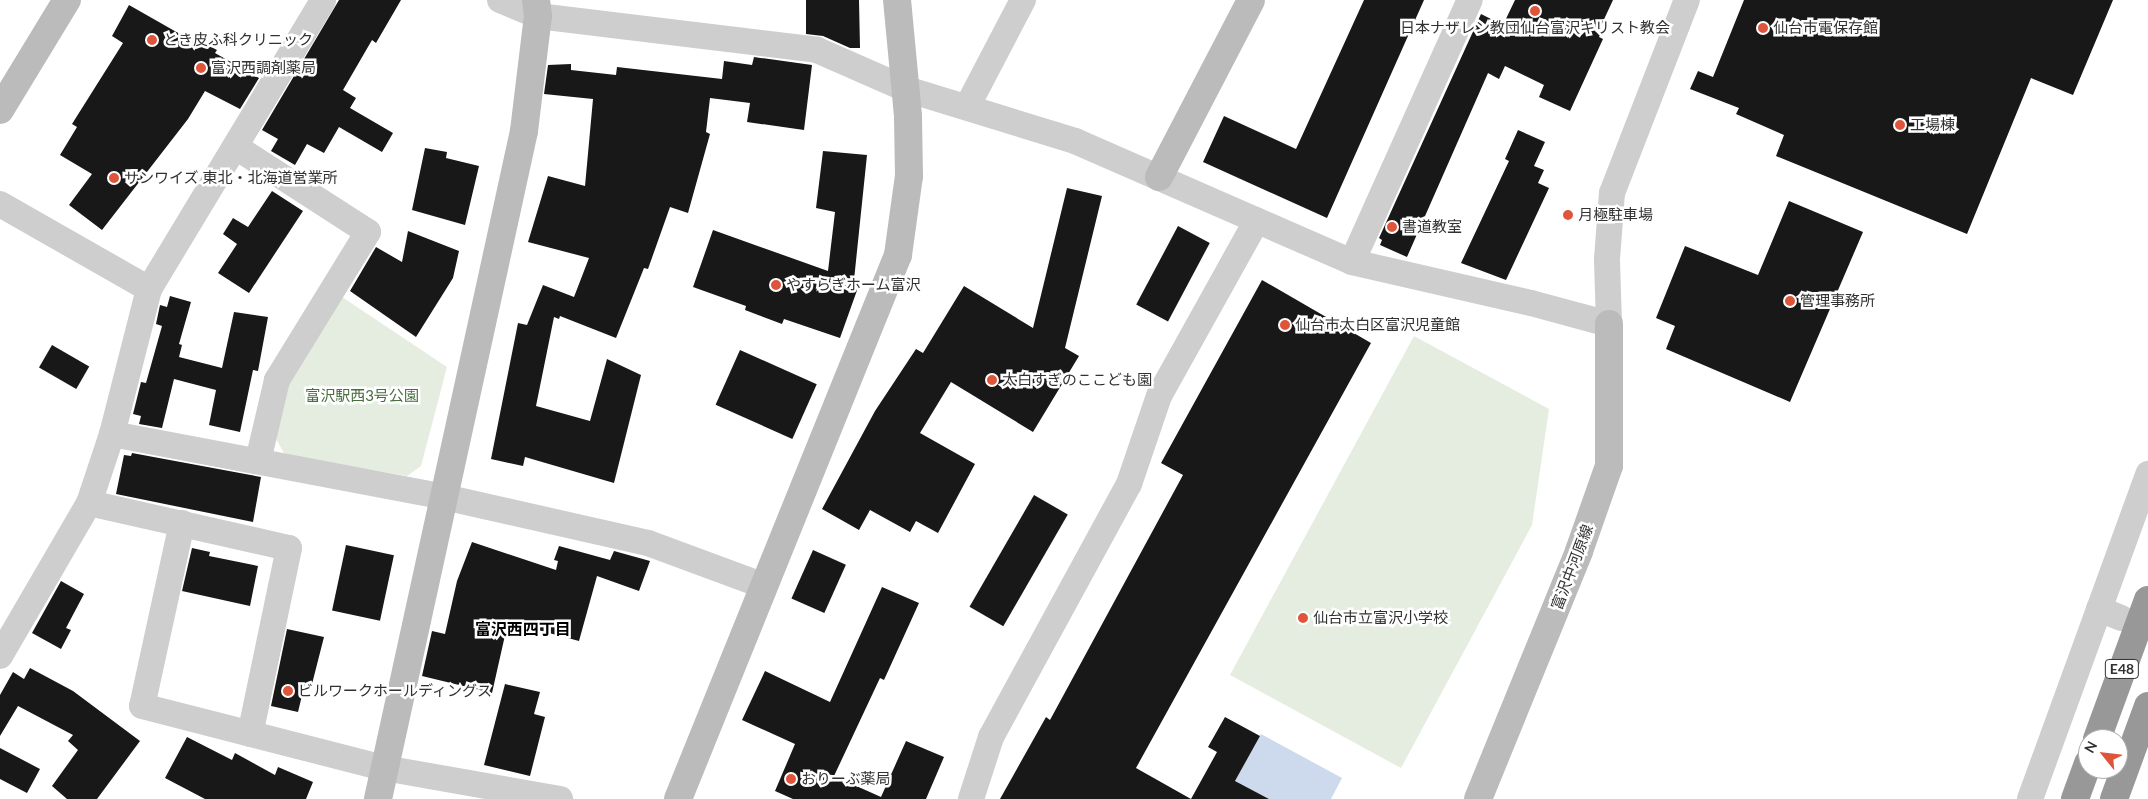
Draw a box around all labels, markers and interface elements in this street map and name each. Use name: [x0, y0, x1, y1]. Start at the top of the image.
marker: 日本ナザレン教団仙台富沢キリスト教会: [1529, 5, 1541, 17]
place label: 日本ナザレン教団仙台富沢キリスト教会: [1400, 19, 1670, 37]
place label: 仙台市電保存館: [1773, 19, 1878, 37]
marker: 仙台市電保存館: [1757, 22, 1769, 34]
place label: とき皮ふ科クリニック: [163, 31, 313, 49]
marker: とき皮ふ科クリニック: [145, 33, 159, 47]
place label: 富沢西調剤薬局: [211, 59, 316, 77]
marker: 富沢西調剤薬局: [195, 62, 207, 74]
place label: 工場棟: [1910, 116, 1955, 134]
marker: 工場棟: [1894, 119, 1906, 131]
place label: サンワイズ 東北・北海道営業所: [124, 169, 338, 187]
marker: サンワイズ 東北・北海道営業所: [108, 172, 120, 184]
place label: 月極駐車場: [1578, 206, 1653, 224]
marker: 月極駐車場: [1562, 209, 1574, 221]
place label: 書道教室: [1402, 218, 1462, 236]
marker: 書道教室: [1386, 221, 1398, 233]
place label: やすらぎホーム富沢: [786, 276, 921, 294]
marker: やすらぎホーム富沢: [770, 279, 782, 291]
place label: 管理事務所: [1800, 292, 1875, 310]
marker: 管理事務所: [1784, 295, 1796, 307]
place label: 仙台市太白区富沢児童館: [1295, 316, 1460, 334]
marker: 仙台市太白区富沢児童館: [1279, 319, 1291, 331]
place label: 太白すぎのここども園: [1002, 371, 1152, 389]
marker: 太白すぎのここども園: [986, 374, 998, 386]
park label: 富沢駅西3号公園: [305, 387, 419, 405]
street label: 富沢中河原線: [1547, 522, 1597, 612]
place label: 仙台市立富沢小学校: [1313, 609, 1448, 627]
marker: 仙台市立富沢小学校: [1297, 612, 1309, 624]
district label: 富沢西四丁目: [475, 619, 571, 639]
road number: E48: [2104, 658, 2140, 681]
place label: ビルワークホールディングス: [298, 682, 493, 700]
marker: ビルワークホールディングス: [282, 685, 294, 697]
north arrow: [2078, 729, 2128, 779]
text: N: [2080, 738, 2100, 756]
place label: おりーぶ薬局: [801, 770, 891, 788]
marker: おりーぶ薬局: [785, 773, 797, 785]

